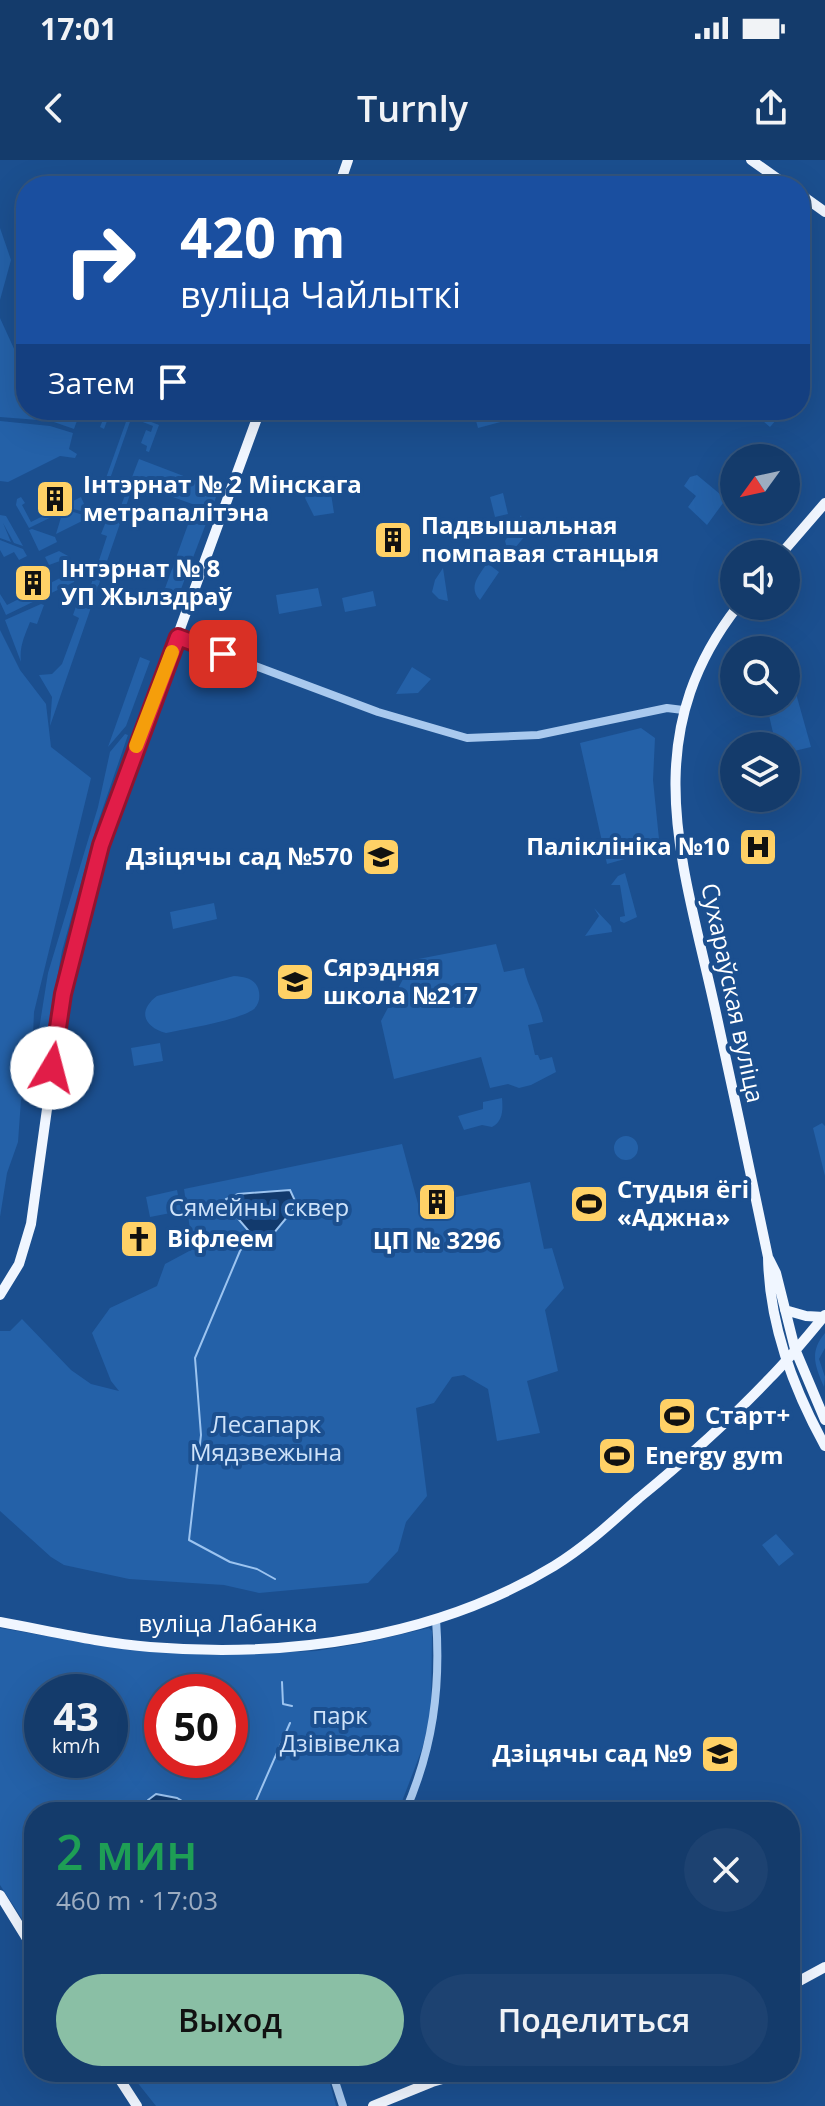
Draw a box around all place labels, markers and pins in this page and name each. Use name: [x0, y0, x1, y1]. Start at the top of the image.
place label: Інтэрнат № 2 Мінскага метрапалітэна: [83, 467, 362, 528]
building icon: Інтэрнат № 2 Мінскага метрапалітэна: [34, 478, 76, 520]
place label: Падвышальная помпавая станцыя: [421, 508, 659, 569]
building icon: Падвышальная помпавая станцыя: [372, 519, 414, 561]
place label: Інтэрнат № 8 УП Жылздраў: [61, 551, 232, 612]
building icon: Інтэрнат № 8 УП Жылздраў: [12, 562, 54, 604]
pin: [189, 620, 257, 688]
hospital icon: Паліклініка №10: [737, 826, 779, 868]
place label: Паліклініка №10: [526, 829, 730, 862]
school or university icon: Дзіцячы сад №570: [360, 836, 402, 878]
place label: Дзіцячы сад №570: [126, 839, 353, 872]
place label: Сярэдняя школа №217: [323, 950, 478, 1011]
school or university icon: Сярэдняя школа №217: [274, 961, 316, 1003]
place label: Студыя ёгі «Аджна»: [617, 1172, 749, 1233]
building icon: ЦП № 3296: [416, 1181, 458, 1223]
sports icon: Студыя ёгі «Аджна»: [568, 1183, 610, 1225]
church icon: Віфлеем: [118, 1218, 160, 1260]
place label: Віфлеем: [167, 1221, 274, 1254]
place label: ЦП № 3296: [373, 1223, 501, 1256]
sports icon: Старт+: [656, 1395, 698, 1437]
place label: Старт+: [705, 1398, 790, 1431]
sports icon: Energy gym: [596, 1435, 638, 1477]
place label: Energy gym: [645, 1438, 784, 1471]
school or university icon: Дзіцячы сад №9: [699, 1733, 741, 1775]
place label: Дзіцячы сад №9: [493, 1736, 692, 1769]

